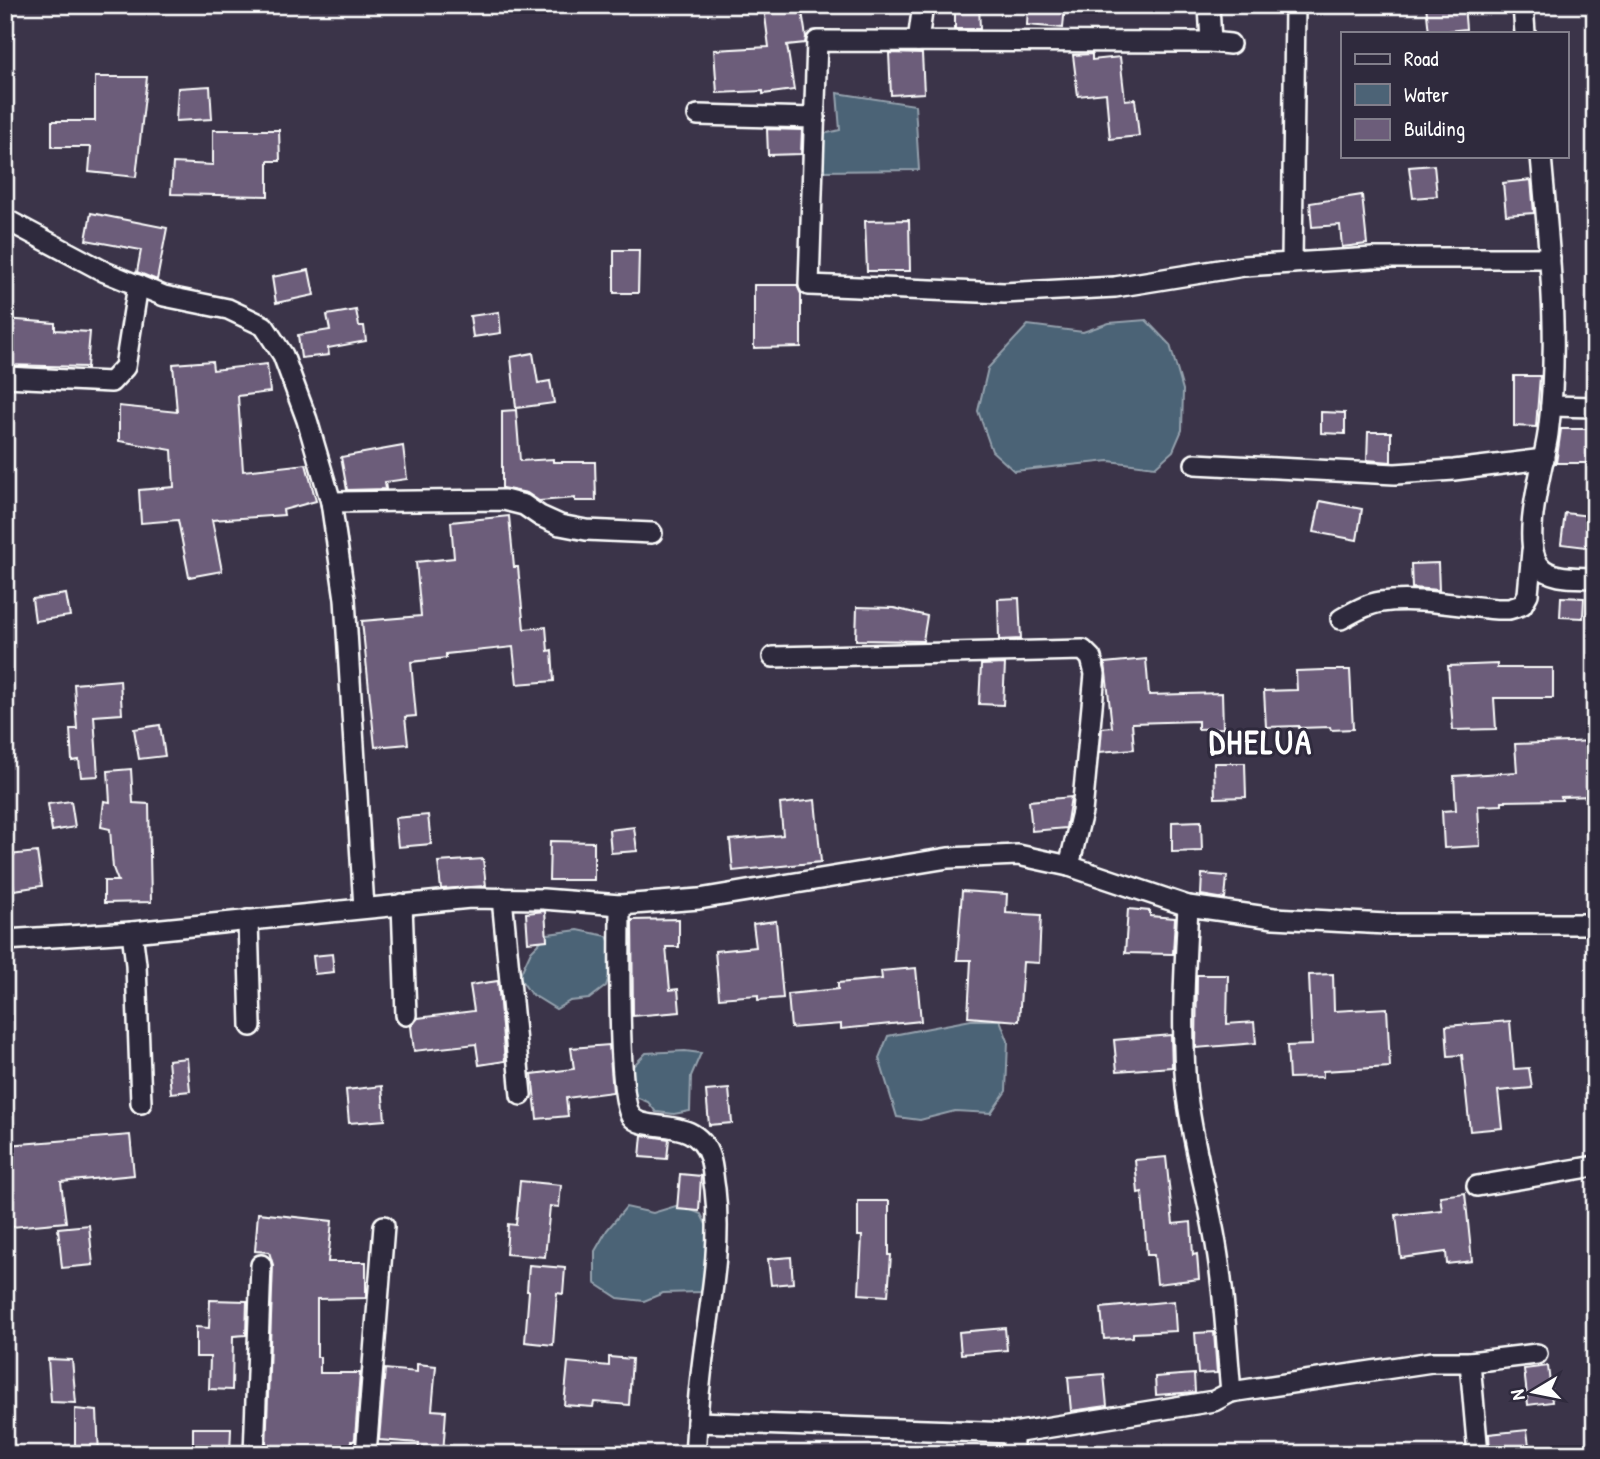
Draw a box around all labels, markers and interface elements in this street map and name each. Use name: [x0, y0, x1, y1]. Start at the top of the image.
legend: [1341, 32, 1568, 158]
text: Road: [1404, 44, 1438, 73]
text: Water: [1404, 80, 1449, 109]
text: Building: [1404, 114, 1465, 143]
district label: DHELUA: [1209, 720, 1313, 764]
north arrow: [1498, 1358, 1568, 1428]
text: N: [1504, 1388, 1531, 1402]

